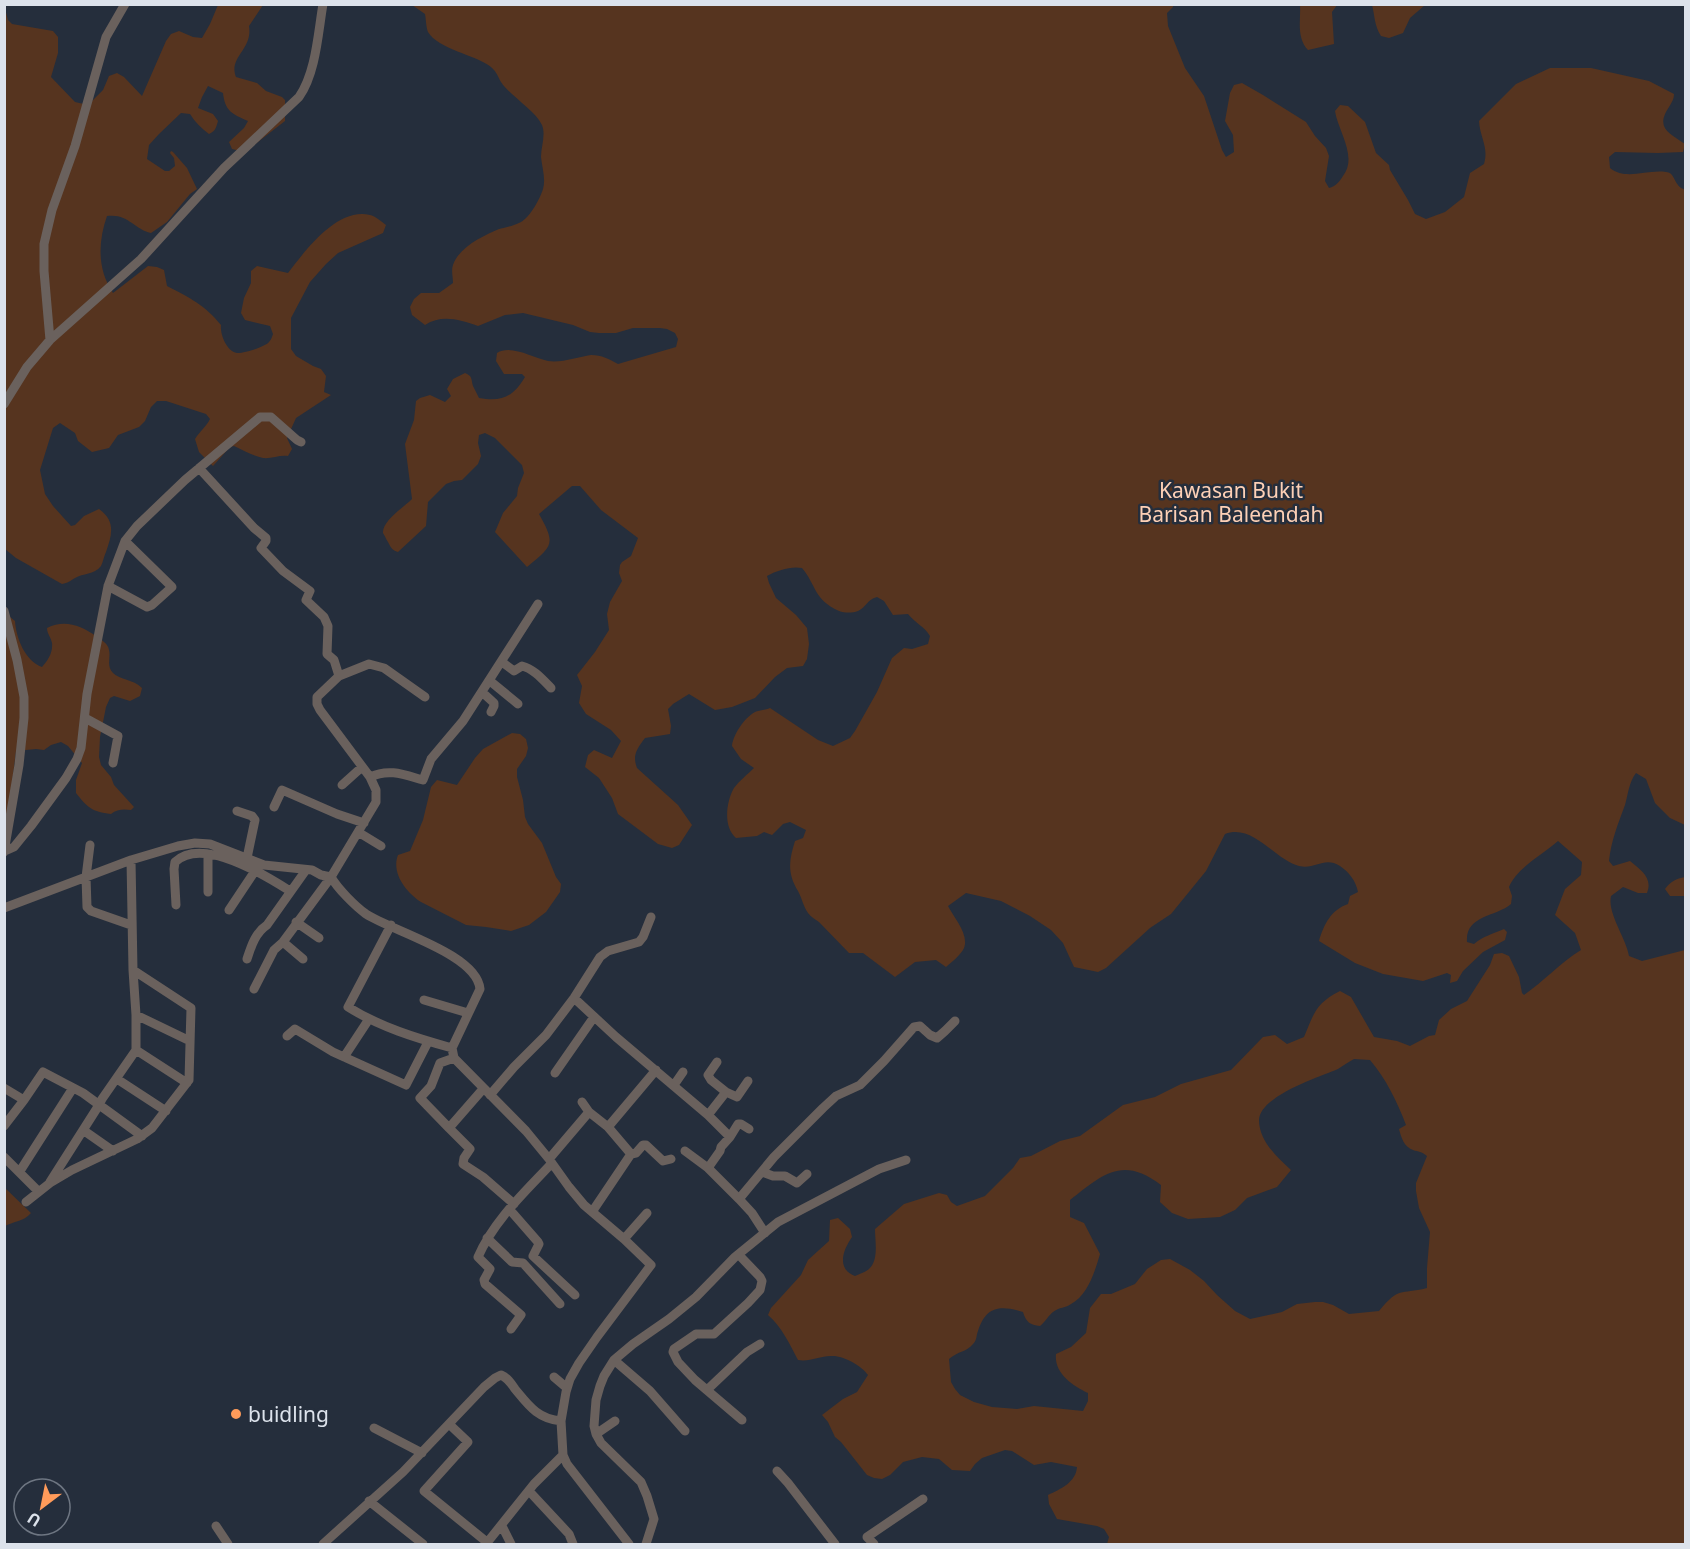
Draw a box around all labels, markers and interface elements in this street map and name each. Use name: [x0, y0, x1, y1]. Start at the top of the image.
park label: Kawasan Bukit Barisan Baleendah: [1139, 476, 1324, 528]
place label: buidling: [248, 1400, 329, 1428]
marker: buidling: [229, 1407, 243, 1421]
north arrow: [12, 1477, 72, 1537]
text: U: [23, 1507, 45, 1532]

